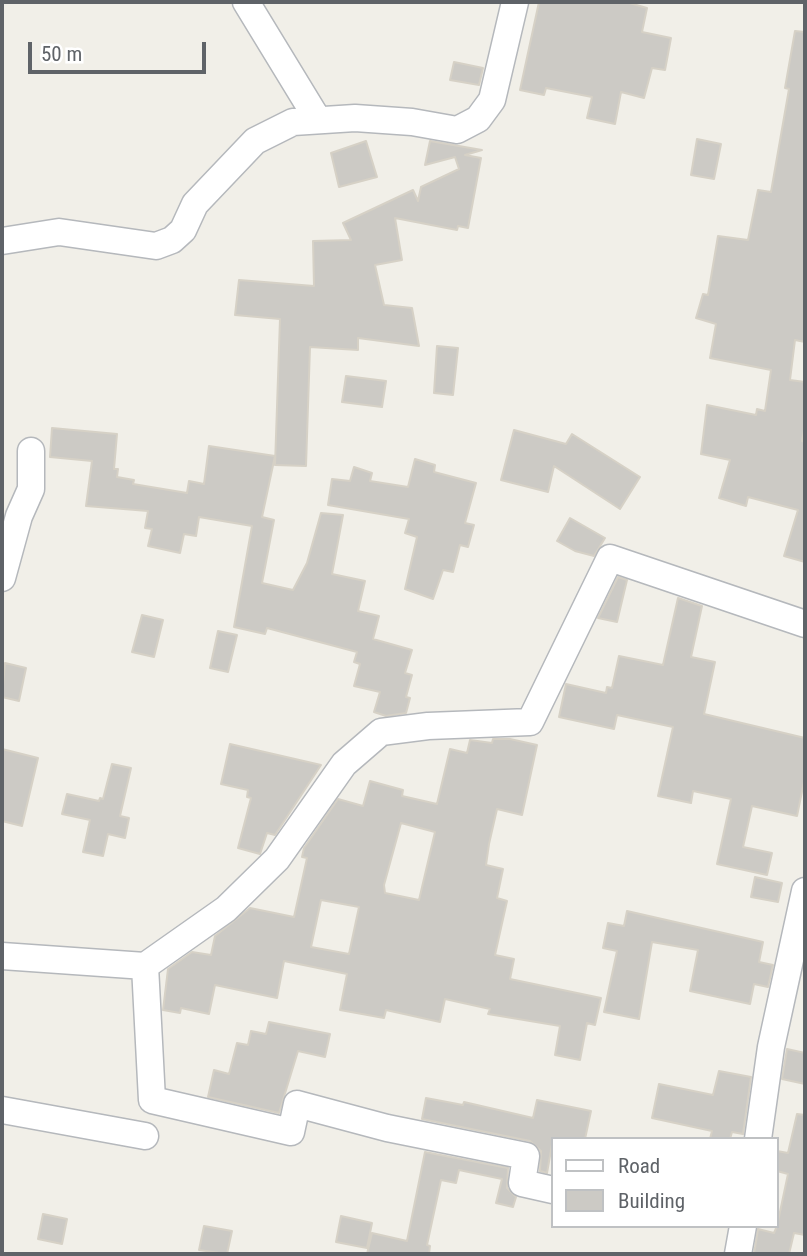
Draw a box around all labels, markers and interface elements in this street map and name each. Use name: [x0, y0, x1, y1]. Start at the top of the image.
scale bar: [32, 28, 210, 72]
text: 50 m: [41, 42, 82, 66]
legend: [552, 1137, 779, 1228]
text: Road: [618, 1154, 660, 1178]
text: Building: [618, 1189, 685, 1213]

